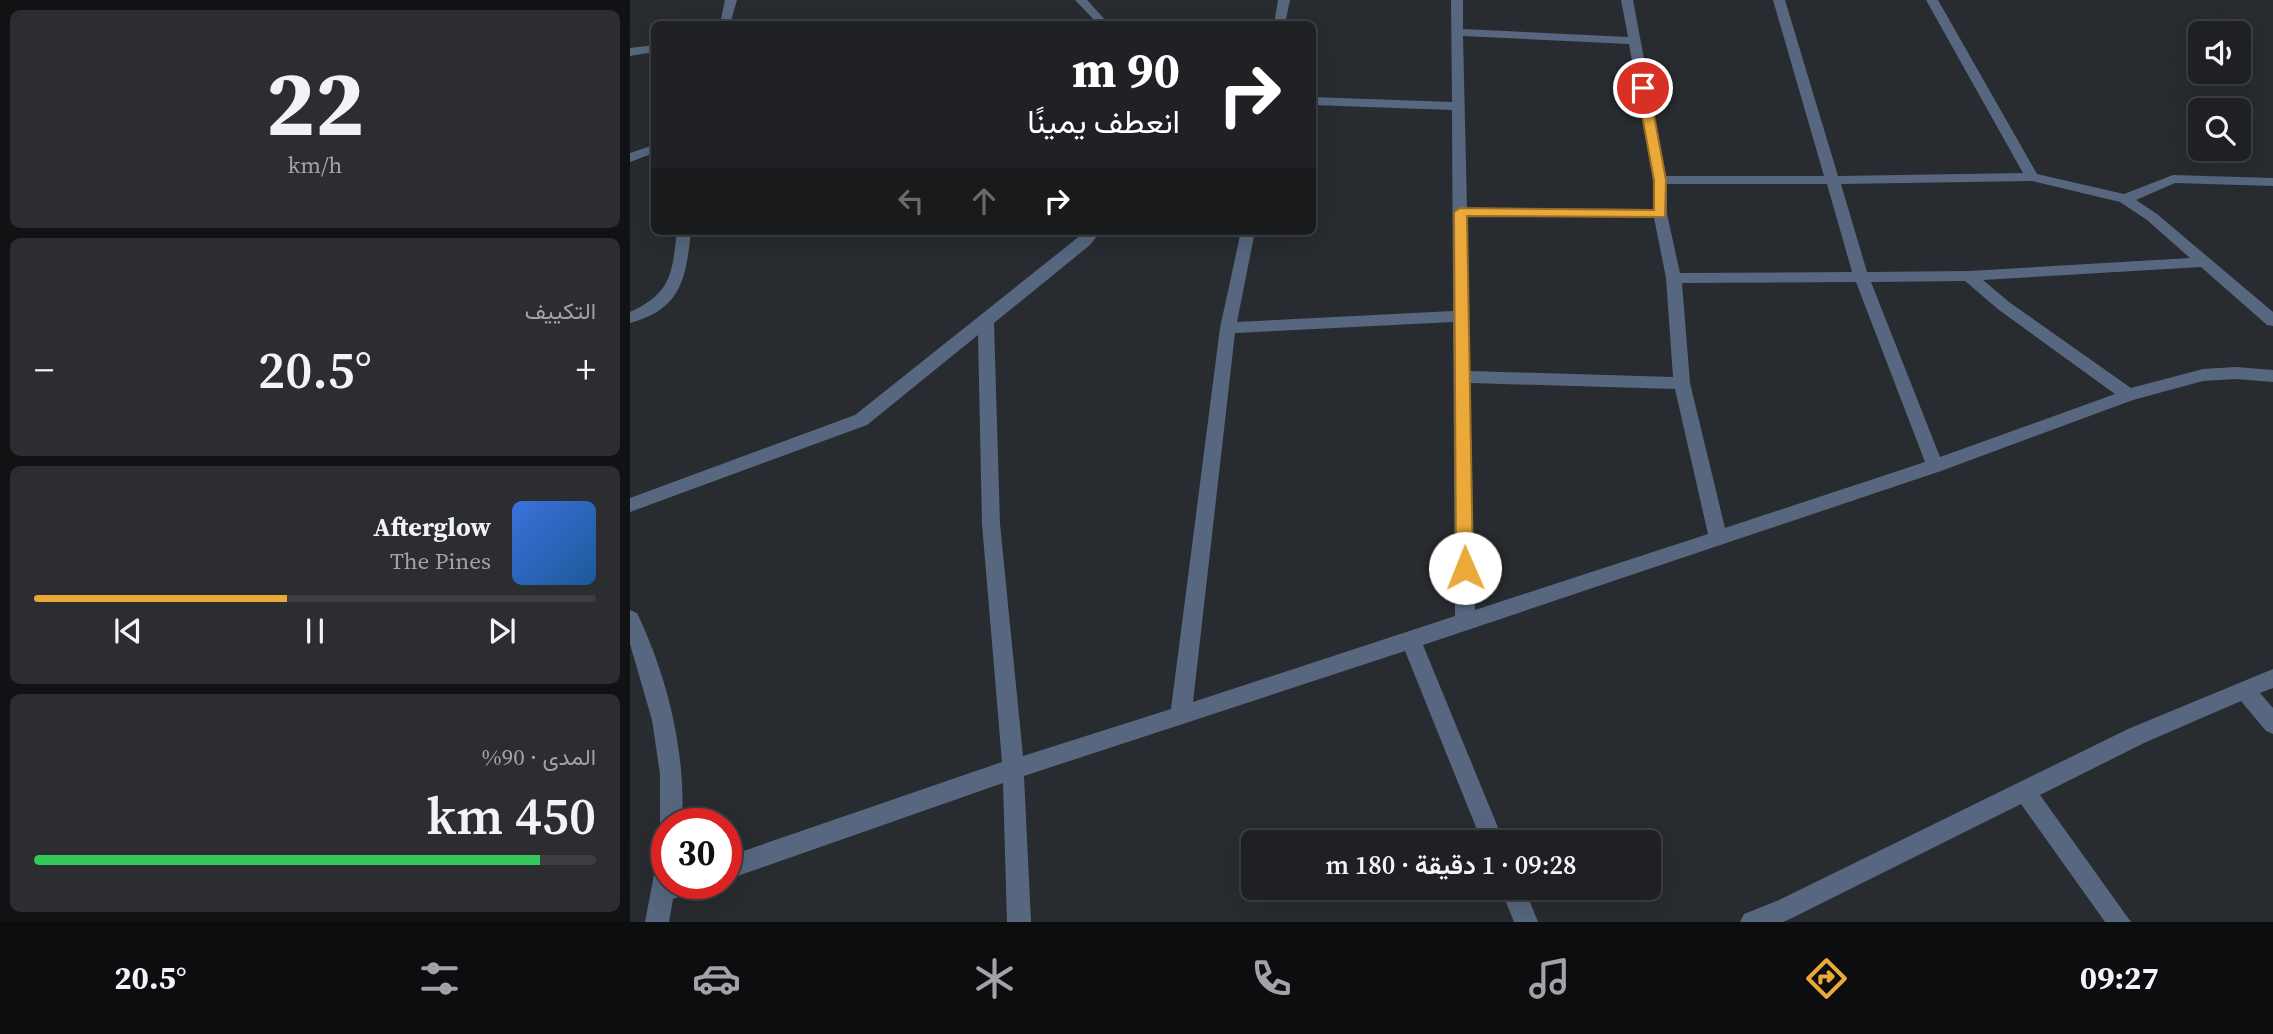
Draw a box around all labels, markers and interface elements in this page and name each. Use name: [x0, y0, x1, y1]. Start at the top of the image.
map controls: [2188, 21, 2251, 161]
button: sound: [2188, 21, 2251, 84]
text: 90 m: [1072, 36, 1180, 103]
text: 22: [266, 41, 364, 165]
icon: right: [1204, 49, 1295, 140]
pin: [1613, 58, 1673, 118]
icon: arrive: [1624, 69, 1662, 107]
button: search: [2188, 98, 2251, 161]
text: انعطف يمينًا: [1027, 100, 1180, 144]
text: km/h: [288, 149, 342, 181]
icon: left: [892, 182, 930, 220]
icon: ahead: [965, 182, 1003, 220]
icon: right: [1038, 182, 1076, 220]
text: التكييف: [525, 295, 596, 327]
text: 20.5°: [258, 334, 372, 405]
text: −: [34, 344, 54, 396]
text: +: [576, 344, 596, 396]
text: Afterglow: [373, 509, 491, 545]
position arrow: [1428, 531, 1502, 605]
text: The Pines: [390, 545, 491, 577]
icon: previous: [109, 612, 147, 650]
icon: pause: [296, 612, 334, 650]
icon: next: [483, 612, 521, 650]
text: المدى · 90%: [482, 741, 596, 773]
text: 450 km: [427, 780, 596, 851]
speed limit sign: 30: [651, 808, 742, 899]
text: 09:28 · 1 دقيقة · 180 m: [1325, 847, 1577, 883]
icon: filters: [415, 954, 464, 1003]
icon: car: [692, 954, 741, 1003]
icon: climate: [970, 954, 1019, 1003]
icon: phone: [1247, 954, 1296, 1003]
icon: music: [1525, 954, 1574, 1003]
icon: directions: [1802, 954, 1851, 1003]
text: 20.5°: [114, 956, 186, 1000]
text: 09:27: [2080, 956, 2159, 1000]

